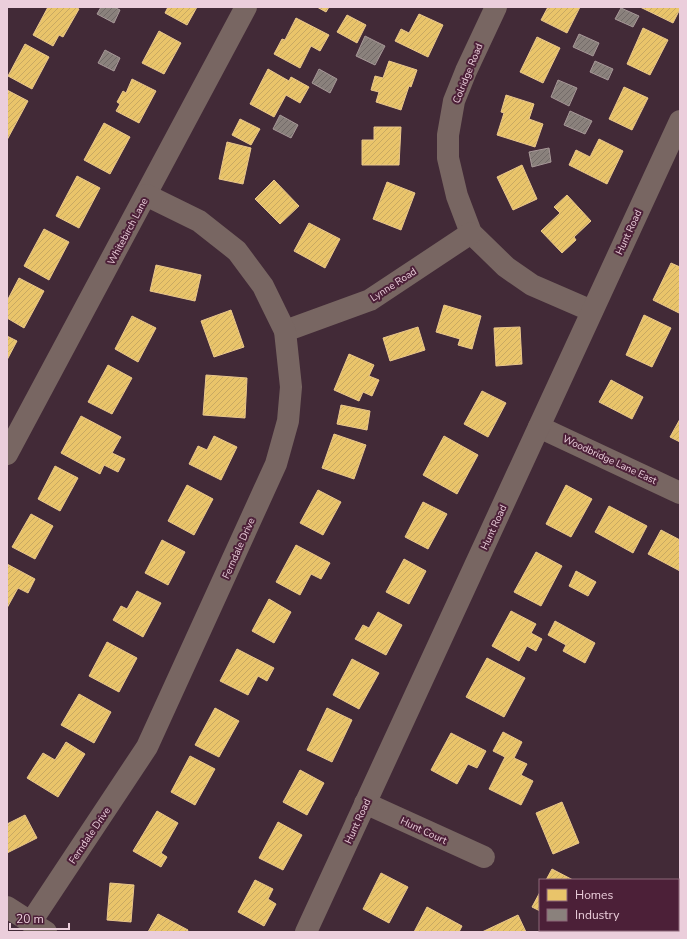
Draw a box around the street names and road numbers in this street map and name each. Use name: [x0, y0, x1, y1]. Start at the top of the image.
street label: Colridge Road: [450, 41, 486, 106]
street label: Whitebirch Lane: [104, 195, 151, 267]
street label: Hunt Road: [612, 207, 646, 257]
street label: Lynne Road: [368, 265, 420, 305]
street label: Woodbridge Lane East: [560, 432, 659, 488]
street label: Hunt Road: [477, 502, 511, 552]
street label: Ferndale Drive: [219, 516, 259, 581]
street label: Hunt Road: [341, 796, 375, 846]
street label: Ferndale Drive: [66, 804, 114, 867]
street label: Hunt Court: [398, 814, 450, 848]

